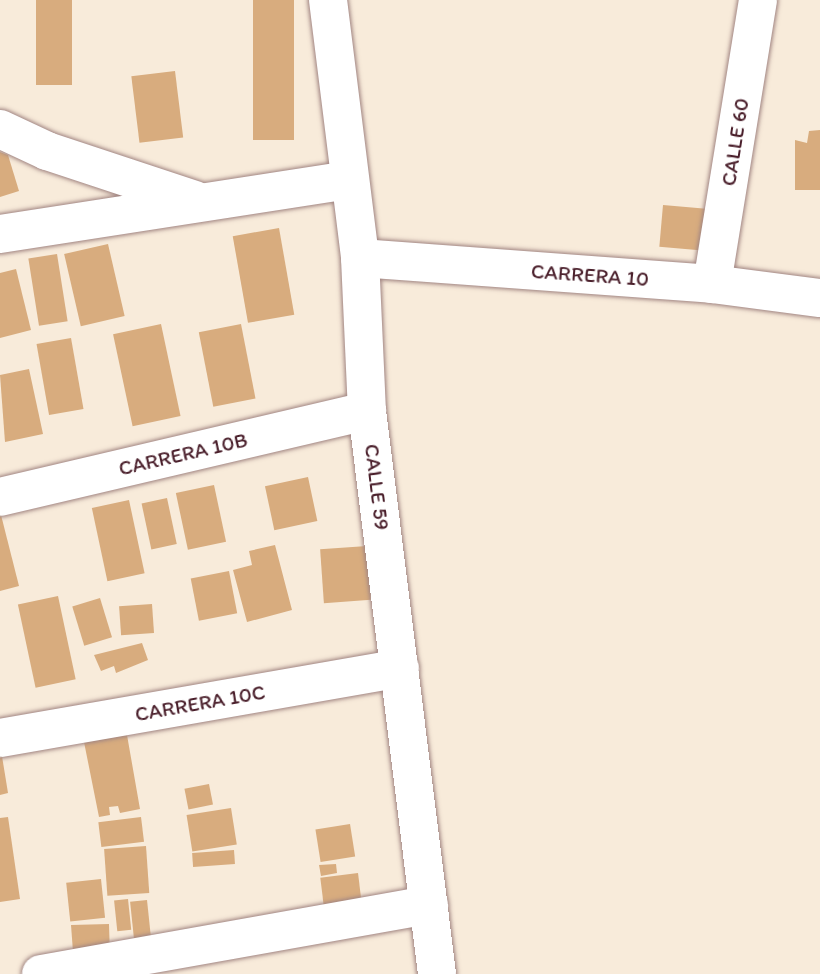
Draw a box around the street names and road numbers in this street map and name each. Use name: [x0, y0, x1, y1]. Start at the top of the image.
street label: CALLE 60: [716, 96, 754, 188]
street label: CARRERA 10: [530, 258, 650, 292]
street label: CARRERA 10B: [116, 427, 250, 481]
street label: CALLE 59: [359, 442, 395, 532]
street label: CARRERA 10C: [133, 679, 267, 727]

